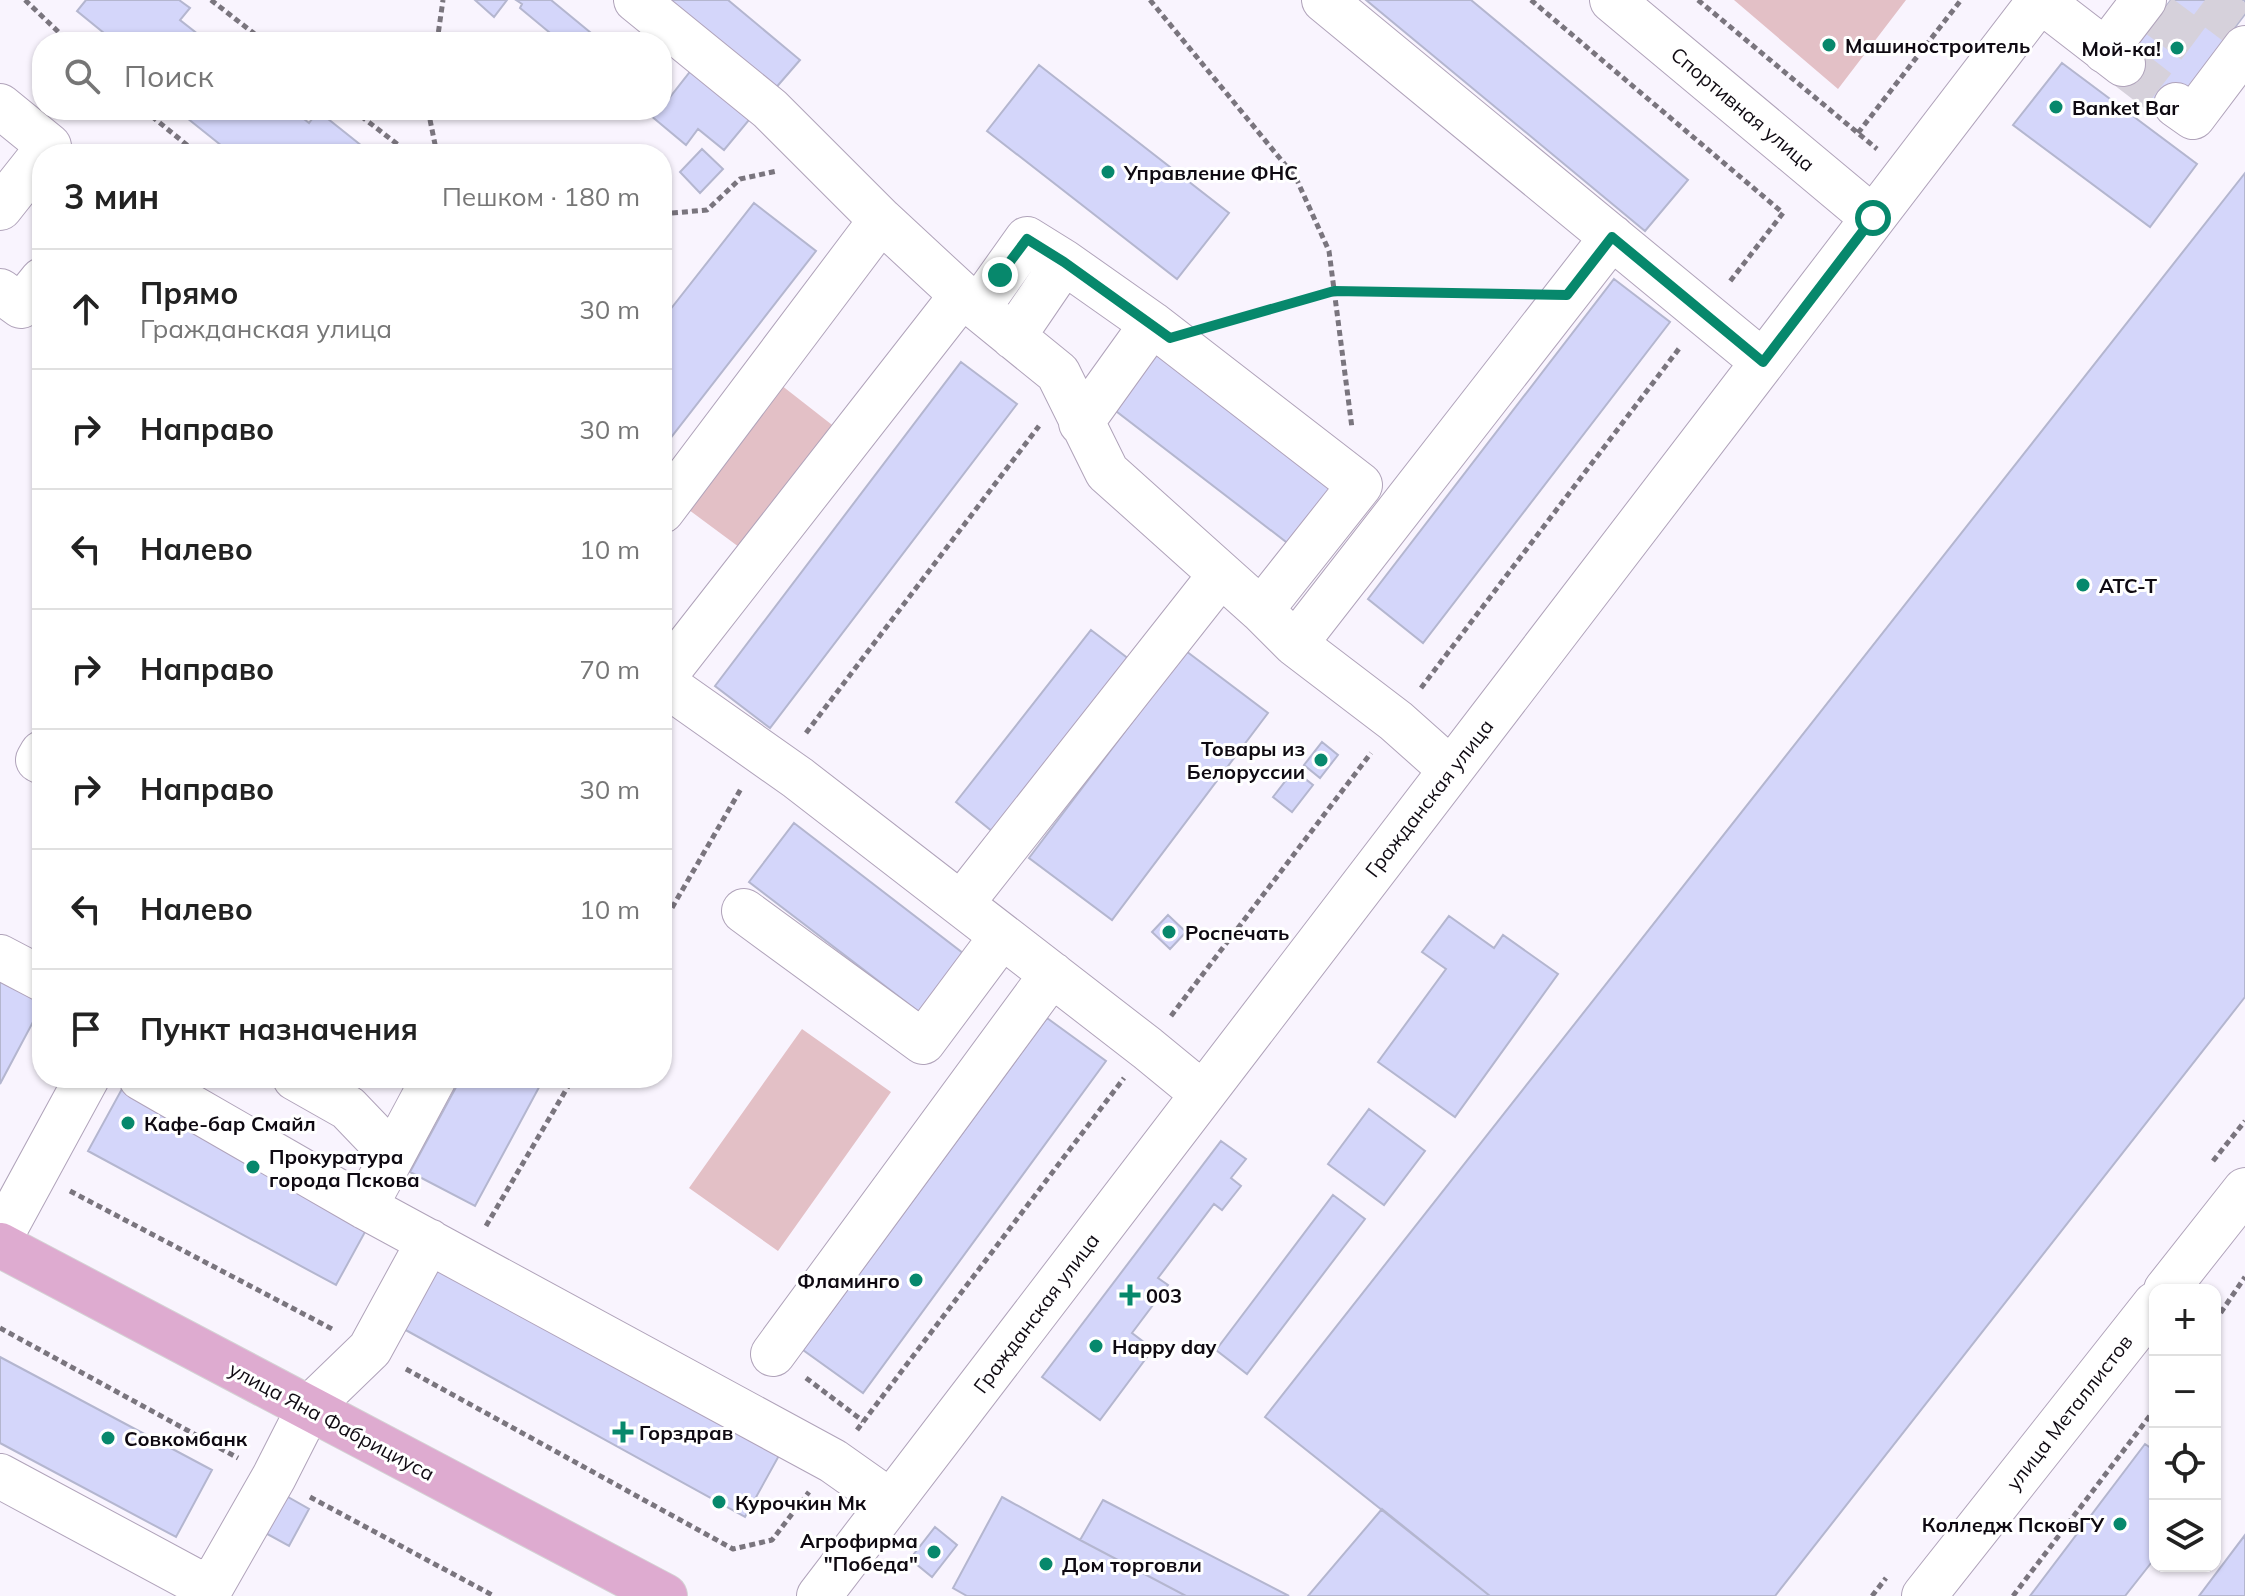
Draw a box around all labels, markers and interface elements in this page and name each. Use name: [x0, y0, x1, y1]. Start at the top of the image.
search box: [32, 32, 672, 120]
place label: Машиностроитель: [1845, 33, 2030, 58]
marker: Машиностроитель: [1820, 36, 1838, 54]
place label: Мой-ка!: [2081, 36, 2161, 61]
marker: Мой-ка!: [2168, 39, 2186, 57]
street label: Спортивная улица: [1666, 42, 1820, 176]
icon: search: [60, 54, 104, 98]
text: Поиск: [124, 57, 214, 95]
place label: Banket Bar: [2072, 95, 2179, 120]
marker: Banket Bar: [2047, 98, 2065, 116]
place label: Управление ФНС: [1123, 160, 1298, 185]
marker: Управление ФНС: [1099, 163, 1117, 181]
text: 3 мин: [64, 175, 159, 218]
text: Пешком · 180 m: [442, 180, 640, 213]
route start: [1855, 200, 1891, 236]
route end: [982, 257, 1018, 293]
text: Прямо: [140, 274, 238, 312]
icon: ahead: [64, 287, 108, 331]
text: 30 m: [579, 293, 640, 326]
text: Гражданская улица: [140, 312, 392, 345]
icon: right: [64, 407, 108, 451]
text: Направо: [140, 410, 274, 448]
text: 30 m: [579, 413, 640, 446]
icon: left: [64, 527, 108, 571]
text: Налево: [140, 530, 253, 568]
text: 10 m: [579, 533, 640, 566]
place label: ATC-T: [2099, 573, 2158, 598]
marker: ATC-T: [2074, 576, 2092, 594]
icon: right: [64, 647, 108, 691]
text: Направо: [140, 650, 274, 688]
text: 70 m: [579, 653, 640, 686]
street label: Гражданская улица: [1359, 714, 1499, 882]
place label: Товары из Белоруссии: [1187, 736, 1305, 784]
marker: Товары из Белоруссии: [1312, 751, 1330, 769]
icon: right: [64, 767, 108, 811]
text: Направо: [140, 770, 274, 808]
text: 30 m: [579, 773, 640, 806]
icon: left: [64, 887, 108, 931]
text: Налево: [140, 890, 253, 928]
text: 10 m: [579, 893, 640, 926]
place label: Роспечать: [1185, 920, 1289, 945]
marker: Роспечать: [1160, 923, 1178, 941]
icon: arrive: [64, 1007, 108, 1051]
text: Пункт назначения: [140, 1010, 418, 1048]
place label: Кафе-бар Смайл: [144, 1111, 316, 1136]
marker: Кафе-бар Смайл: [119, 1114, 137, 1132]
place label: Прокуратура города Пскова: [269, 1144, 420, 1192]
marker: Прокуратура города Пскова: [244, 1158, 262, 1176]
street label: Гражданская улица: [968, 1228, 1104, 1398]
place label: Фламинго: [797, 1268, 900, 1293]
marker: Фламинго: [907, 1271, 925, 1289]
place label: 003: [1146, 1283, 1182, 1308]
map controls: [2149, 1284, 2221, 1572]
button: +: [2149, 1284, 2221, 1356]
marker: 003: [1121, 1286, 1139, 1304]
street label: улица Металлистов: [2001, 1329, 2137, 1495]
place label: Happy day: [1112, 1334, 1217, 1359]
marker: Happy day: [1087, 1337, 1105, 1355]
street label: улица Яна Фабрициуса: [225, 1356, 439, 1486]
button: −: [2149, 1356, 2221, 1428]
place label: Горздрав: [639, 1420, 733, 1445]
marker: Горздрав: [614, 1423, 632, 1441]
place label: Совкомбанк: [124, 1426, 248, 1451]
button: locate: [2149, 1428, 2221, 1500]
marker: Совкомбанк: [99, 1429, 117, 1447]
place label: Курочкин Мк: [735, 1490, 867, 1515]
marker: Курочкин Мк: [710, 1493, 728, 1511]
button: layers: [2149, 1500, 2221, 1572]
place label: Колледж ПсковГУ: [1922, 1512, 2104, 1537]
marker: Колледж ПсковГУ: [2111, 1515, 2129, 1533]
place label: Агрофирма "Победа": [800, 1528, 918, 1576]
marker: Агрофирма "Победа": [925, 1543, 943, 1561]
place label: Дом торговли: [1062, 1552, 1202, 1577]
marker: Дом торговли: [1037, 1555, 1055, 1573]

